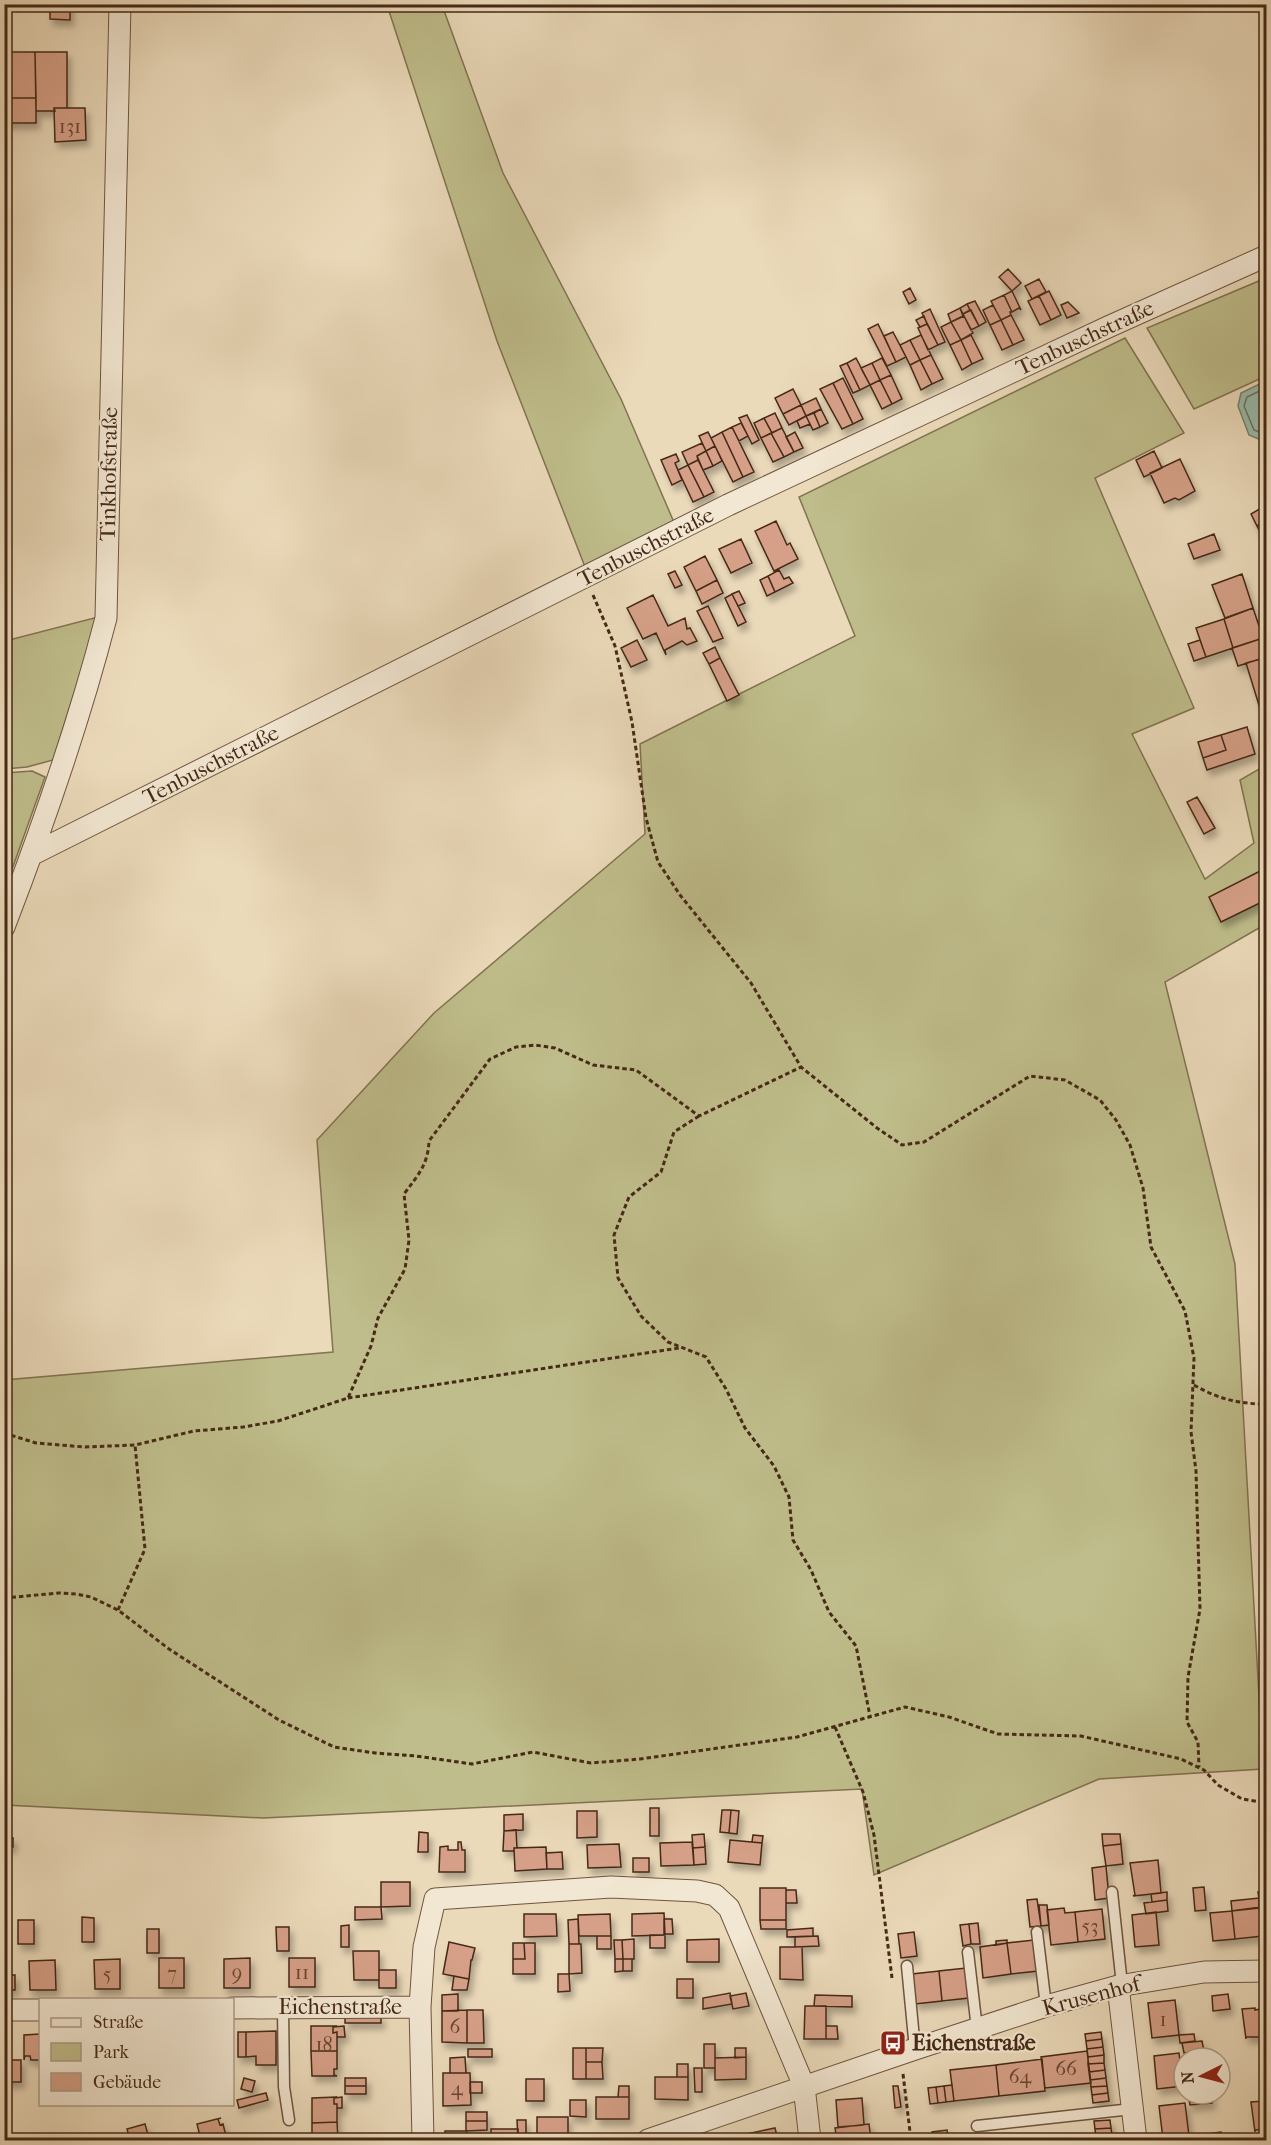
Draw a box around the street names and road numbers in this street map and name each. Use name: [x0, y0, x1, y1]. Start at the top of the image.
street label: Tenbuschstraße: [1012, 295, 1158, 381]
street label: Tinkhofstraße: [95, 407, 123, 541]
street label: Tenbuschstraße: [574, 502, 718, 592]
street label: Tenbuschstraße: [139, 720, 283, 810]
street label: Krusenhof: [1039, 1969, 1147, 2022]
street label: Eichenstraße: [278, 1994, 402, 2020]

